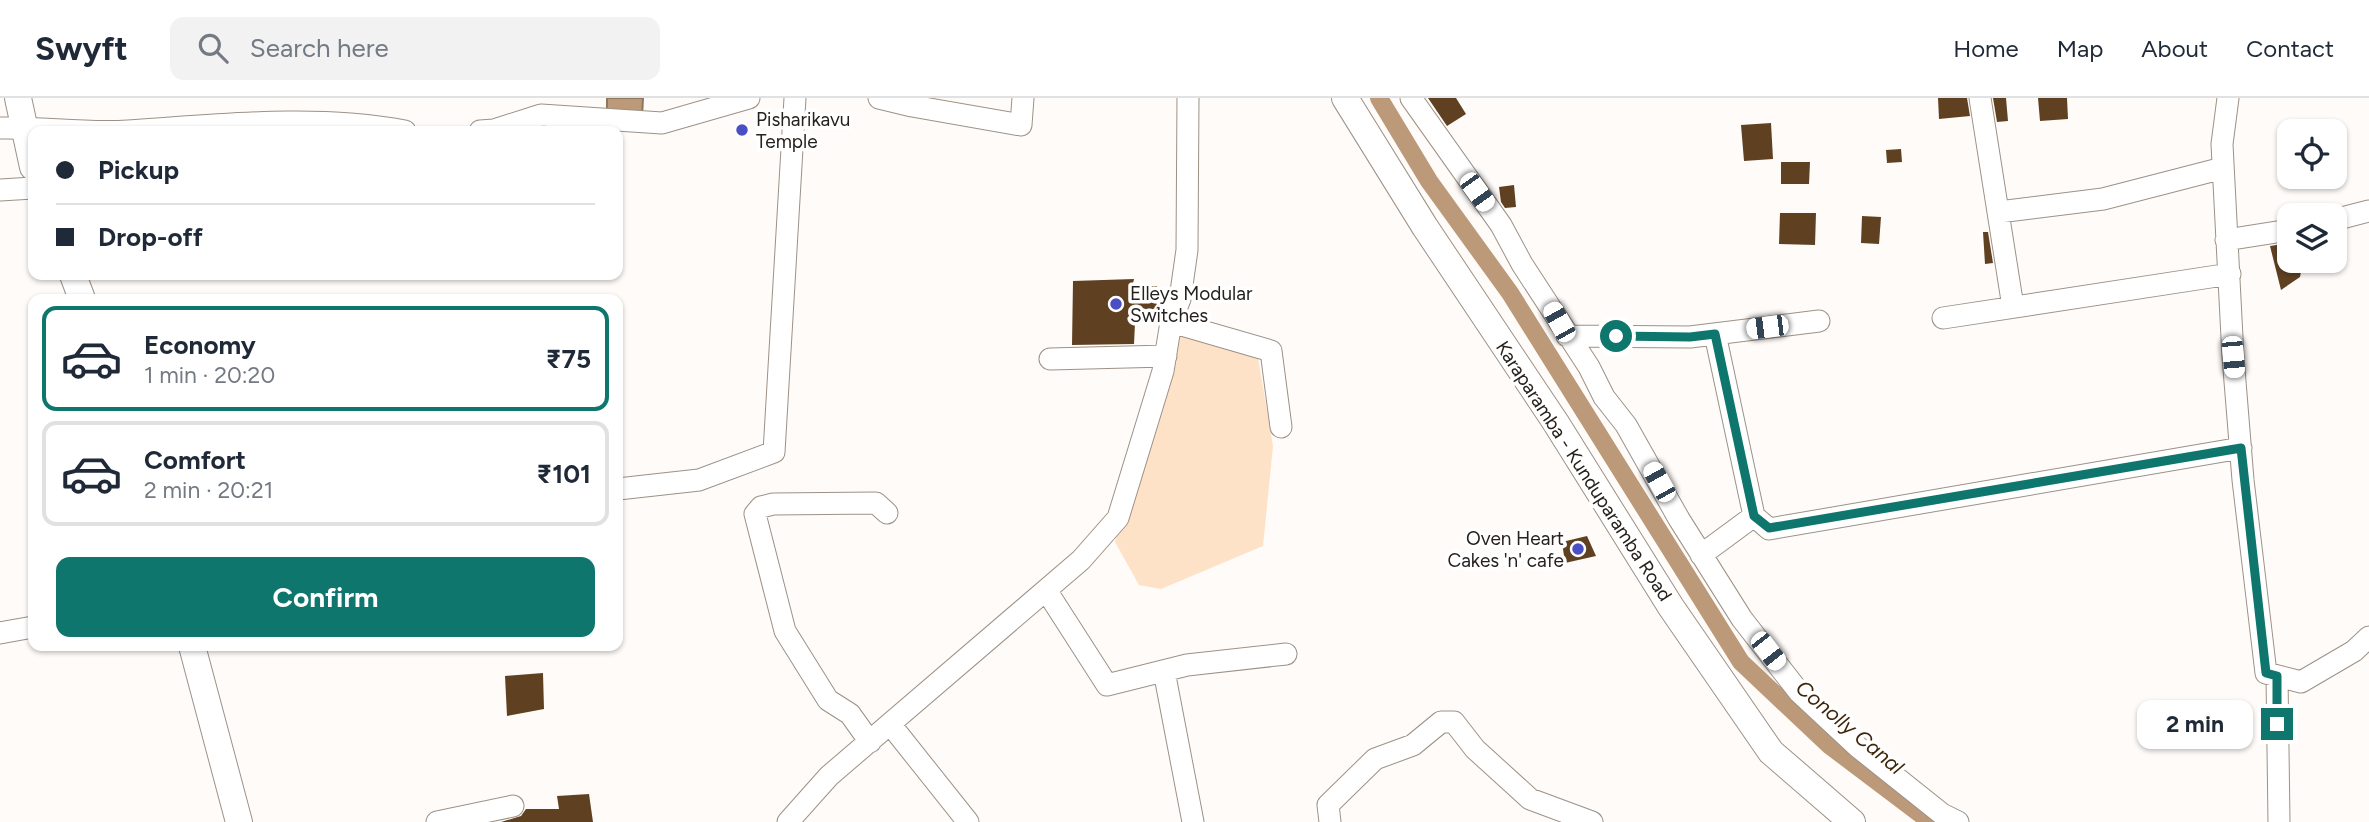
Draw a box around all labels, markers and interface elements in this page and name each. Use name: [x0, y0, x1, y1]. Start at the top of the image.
search box: [170, 17, 660, 80]
text: Swyft: [35, 29, 128, 68]
icon: search: [194, 29, 232, 67]
text: Search here: [250, 32, 389, 64]
text: Home: [1953, 34, 2019, 63]
text: Map: [2057, 34, 2103, 63]
text: About: [2141, 34, 2208, 63]
text: Contact: [2246, 34, 2334, 63]
place label: Pisharikavu Temple: [756, 108, 850, 153]
map controls: [2277, 119, 2347, 273]
button: locate: [2277, 119, 2347, 189]
marker: Pisharikavu Temple: [734, 122, 750, 138]
text: Pickup: [98, 154, 179, 186]
car: [1457, 169, 1498, 215]
button: layers: [2277, 203, 2347, 273]
text: Drop-off: [98, 221, 203, 253]
place label: Elleys Modular Switches: [1130, 282, 1253, 327]
marker: Elleys Modular Switches: [1108, 296, 1124, 312]
car: [1540, 299, 1579, 345]
car: [1745, 314, 1790, 340]
route start: [1600, 320, 1632, 352]
icon: car: [60, 327, 123, 390]
text: Economy: [144, 329, 256, 361]
car: [2221, 335, 2246, 379]
street label: Karaparamba - Kunduparamba Road: [1491, 337, 1677, 605]
text: ₹75: [546, 343, 591, 375]
text: 1 min · 20:20: [144, 361, 275, 389]
icon: car: [60, 442, 123, 505]
text: Comfort: [144, 444, 246, 476]
text: ₹101: [537, 458, 591, 490]
car: [1640, 459, 1679, 505]
text: 2 min · 20:21: [144, 476, 273, 504]
place label: Oven Heart Cakes 'n' cafe: [1447, 527, 1564, 572]
marker: Oven Heart Cakes 'n' cafe: [1570, 541, 1586, 557]
button: Confirm: [56, 557, 595, 637]
car: [1747, 628, 1790, 674]
water label: Conolly Canal: [1791, 675, 1909, 780]
callout: 2 min: [2137, 700, 2252, 748]
route end: [2261, 708, 2293, 740]
text: 2 min: [2166, 710, 2224, 738]

